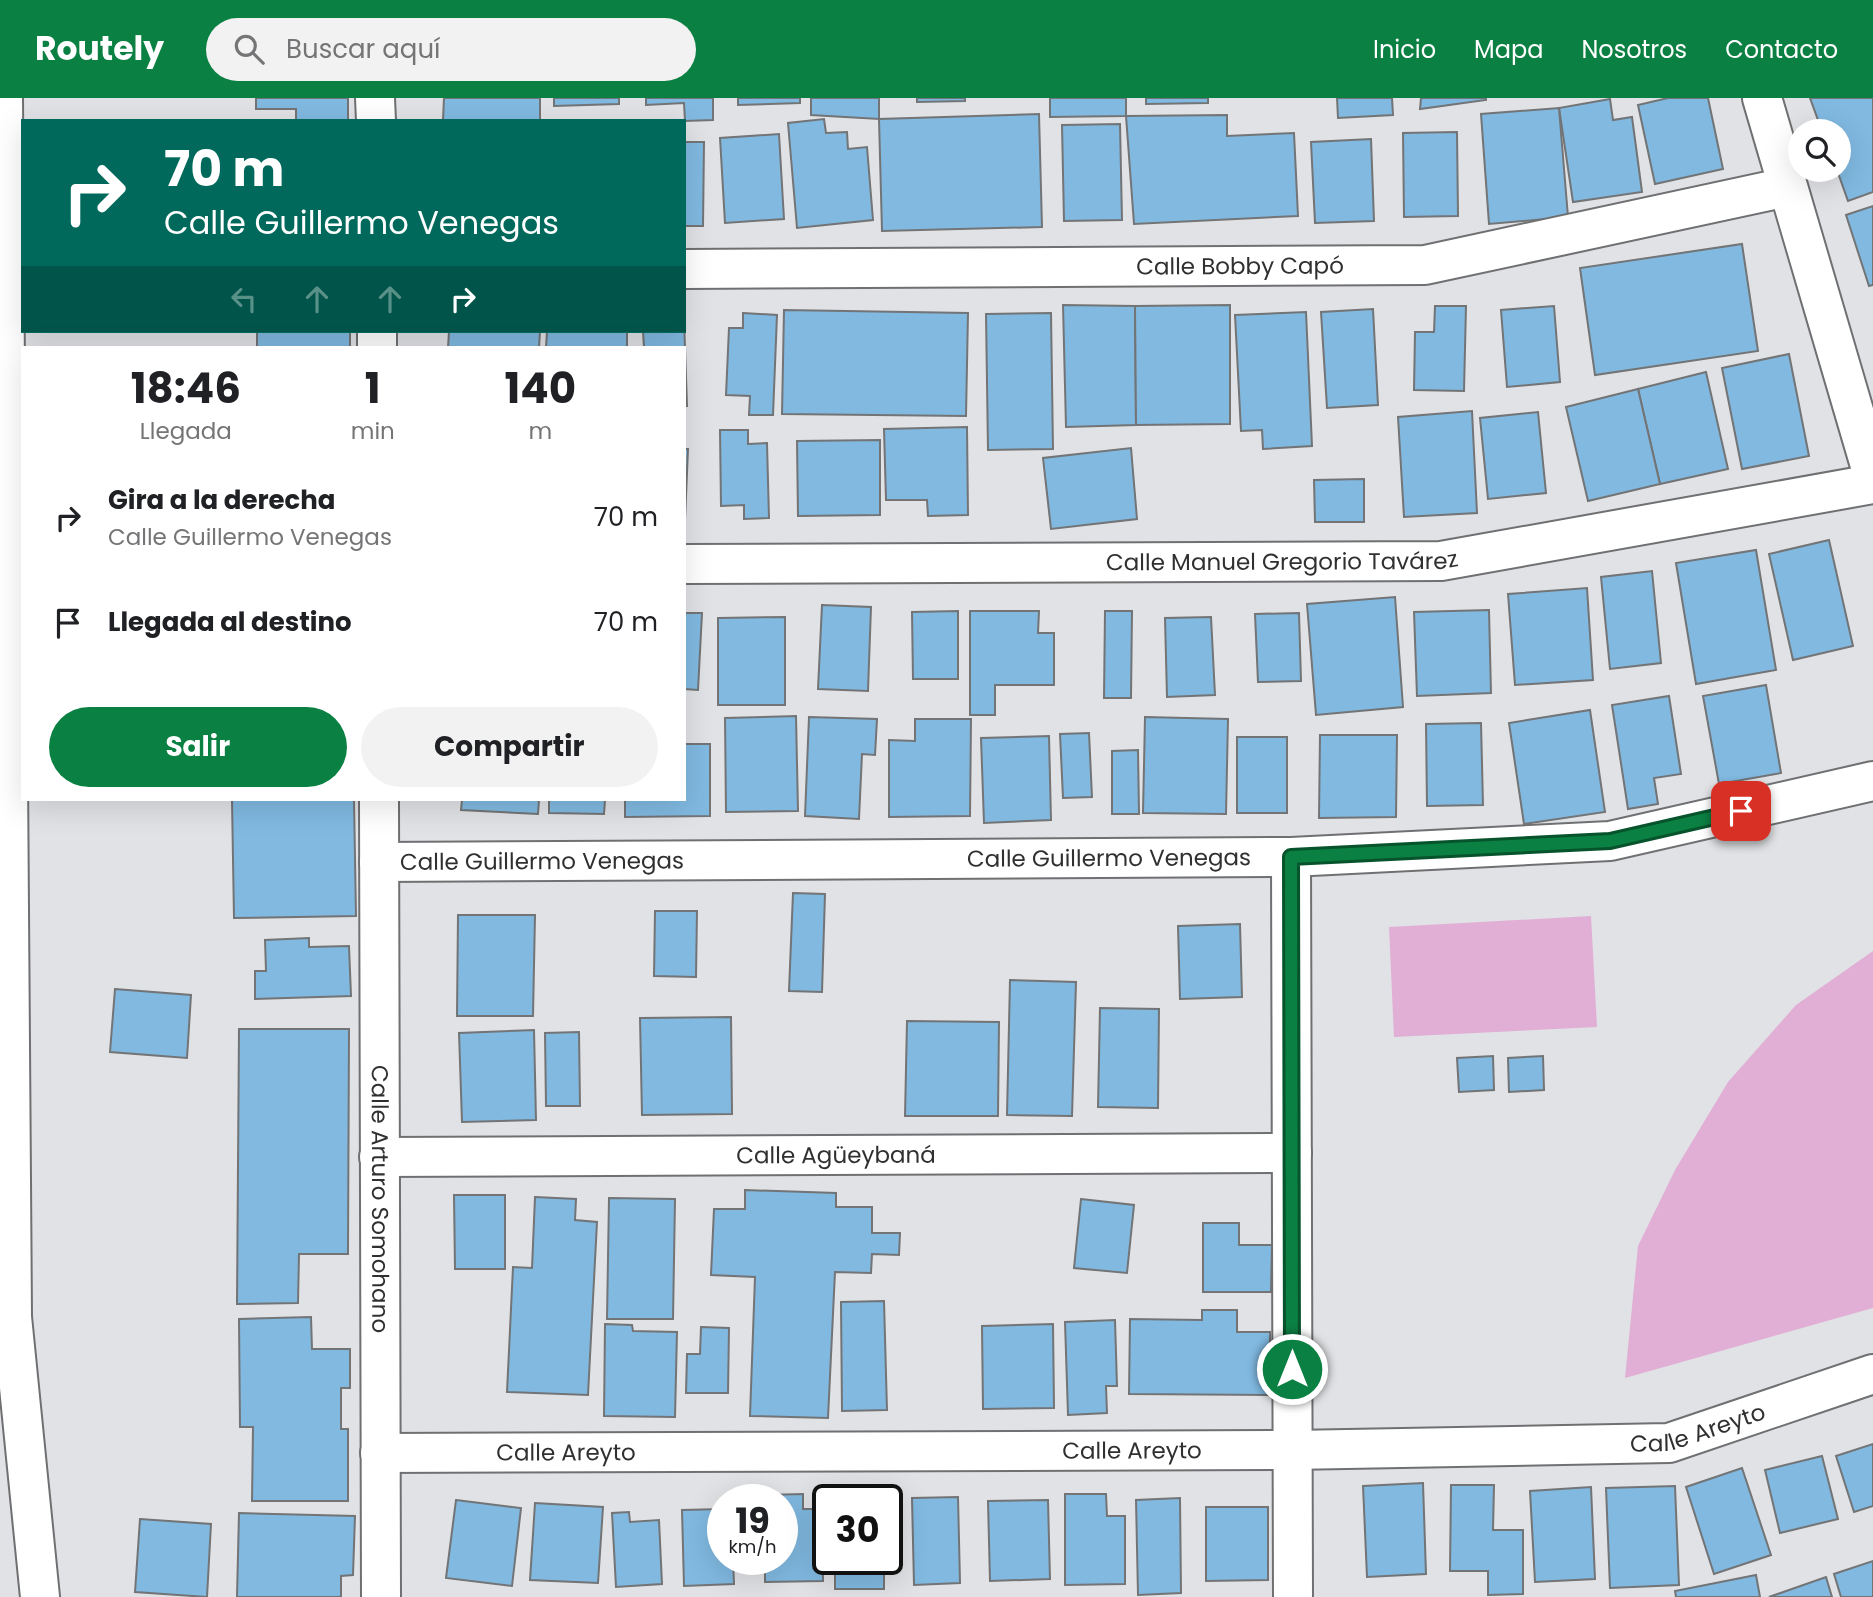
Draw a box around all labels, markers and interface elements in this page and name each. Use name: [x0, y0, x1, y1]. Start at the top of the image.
search box: [206, 18, 696, 81]
text: Routely: [35, 25, 164, 72]
icon: search: [230, 30, 268, 68]
text: Buscar aquí: [286, 31, 440, 67]
text: Inicio: [1373, 33, 1436, 66]
text: Mapa: [1474, 33, 1543, 66]
text: Nosotros: [1581, 33, 1687, 66]
text: Contacto: [1725, 33, 1838, 66]
map controls: [1788, 119, 1851, 182]
button: search: [1788, 119, 1851, 182]
text: 70 m: [164, 135, 284, 203]
icon: right: [49, 147, 140, 238]
text: Calle Guillermo Venegas: [164, 200, 559, 245]
street label: Calle Bobby Capó: [1136, 249, 1344, 283]
icon: left: [225, 280, 263, 318]
icon: ahead: [298, 280, 336, 318]
icon: ahead: [371, 280, 409, 318]
icon: right: [444, 280, 482, 318]
text: 18:46: [131, 359, 241, 418]
text: 1: [365, 359, 381, 418]
text: 140: [505, 359, 576, 418]
text: Llegada: [140, 415, 232, 447]
text: min: [351, 415, 395, 447]
text: m: [529, 415, 552, 447]
text: Gira a la derecha: [108, 482, 336, 518]
icon: right: [49, 499, 87, 537]
text: 70 m: [594, 499, 658, 535]
text: Calle Guillermo Venegas: [108, 521, 392, 553]
street label: Calle Manuel Gregorio Tavárez: [1106, 542, 1461, 578]
icon: arrive: [49, 604, 87, 642]
text: Llegada al destino: [108, 604, 352, 640]
text: 70 m: [594, 604, 658, 640]
button: Salir: [49, 707, 347, 787]
button: Compartir: [361, 707, 658, 787]
pin: [1711, 781, 1771, 841]
icon: arrive: [1722, 792, 1760, 830]
street label: Calle Guillermo Venegas: [967, 841, 1251, 875]
street label: Calle Guillermo Venegas: [400, 844, 684, 878]
street label: Calle Arturo Somohano: [364, 1065, 396, 1333]
street label: Calle Agüeybaná: [736, 1139, 936, 1171]
position arrow: [1255, 1332, 1329, 1406]
street label: Calle Areyto: [1630, 1396, 1770, 1460]
street label: Calle Areyto: [1062, 1434, 1202, 1467]
street label: Calle Areyto: [496, 1436, 636, 1469]
speed limit sign: 30: [812, 1484, 903, 1575]
text: 19: [735, 1496, 770, 1545]
text: km/h: [729, 1534, 776, 1559]

